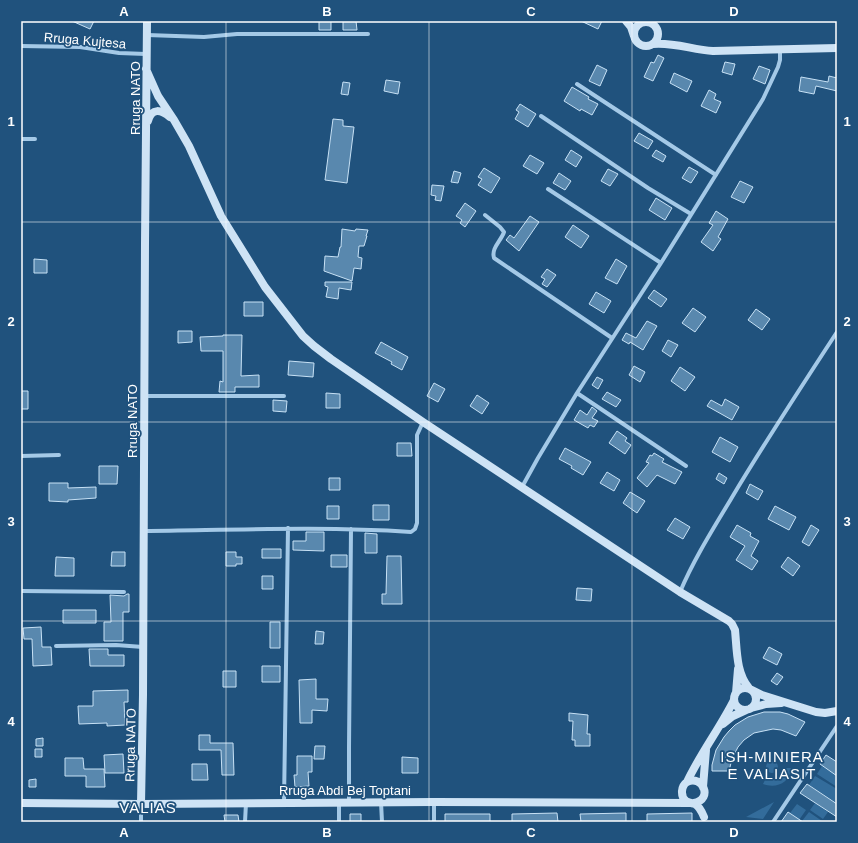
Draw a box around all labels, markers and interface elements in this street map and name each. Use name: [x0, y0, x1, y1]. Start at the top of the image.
text: A: [119, 4, 129, 19]
text: B: [322, 4, 332, 19]
text: C: [526, 4, 536, 19]
text: D: [729, 4, 739, 19]
street label: Rruga Kujtesa: [43, 29, 127, 52]
street label: Rruga NATO: [128, 61, 143, 135]
text: 1: [7, 114, 15, 129]
text: 1: [843, 114, 851, 129]
text: 2: [7, 314, 15, 329]
text: 2: [843, 314, 851, 329]
street label: Rruga NATO: [125, 384, 140, 458]
text: 3: [7, 514, 15, 529]
text: 3: [843, 514, 851, 529]
street label: Rruga NATO: [122, 708, 139, 782]
text: 4: [7, 714, 15, 729]
text: 4: [843, 714, 851, 729]
district label: ISH-MINIERA E VALIASIT: [720, 748, 824, 782]
street label: Rruga Abdi Bej Toptani: [279, 783, 411, 798]
district label: VALIAS: [119, 799, 177, 816]
text: A: [119, 825, 129, 840]
text: B: [322, 825, 332, 840]
text: C: [526, 825, 536, 840]
text: D: [729, 825, 739, 840]

